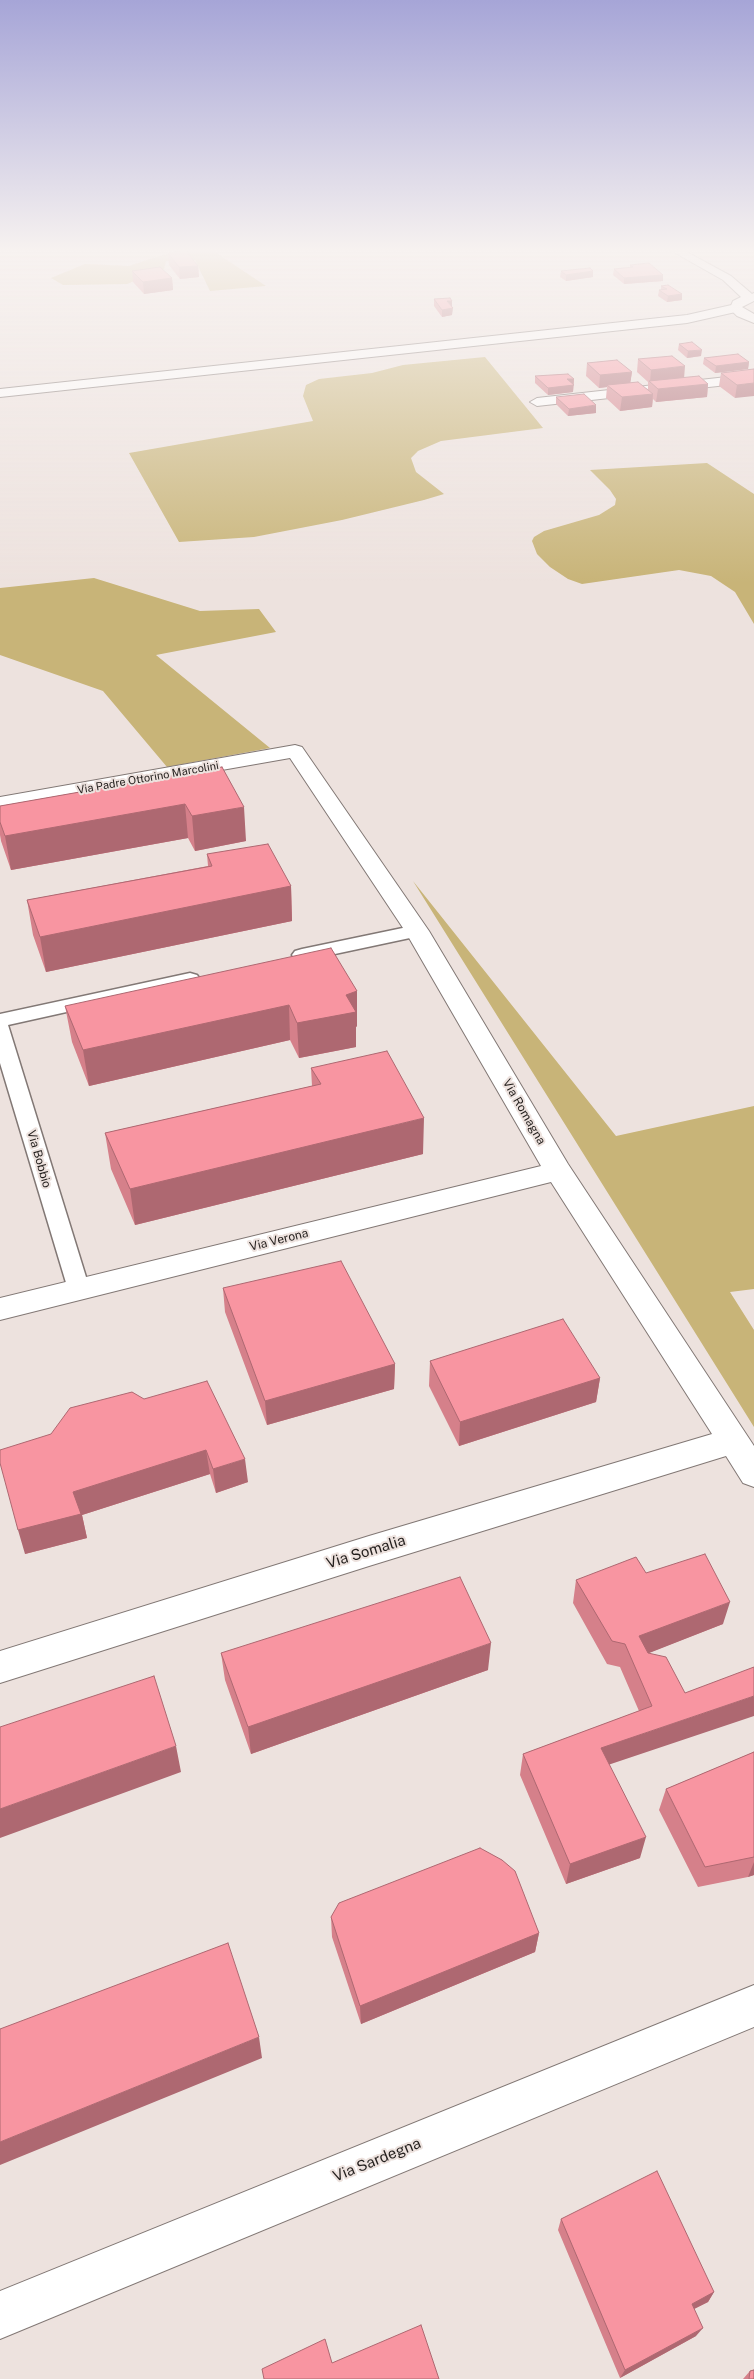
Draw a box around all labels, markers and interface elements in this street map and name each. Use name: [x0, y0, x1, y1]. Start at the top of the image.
street label: Via Padre Ottorino Marcolini: [76, 759, 220, 797]
street label: Via Romagna: [499, 1077, 549, 1147]
street label: Via Bobbio: [24, 1128, 54, 1190]
street label: Via Verona: [248, 1226, 310, 1254]
street label: Via Somalia: [324, 1531, 408, 1573]
street label: Via Sardegna: [330, 2134, 424, 2186]

